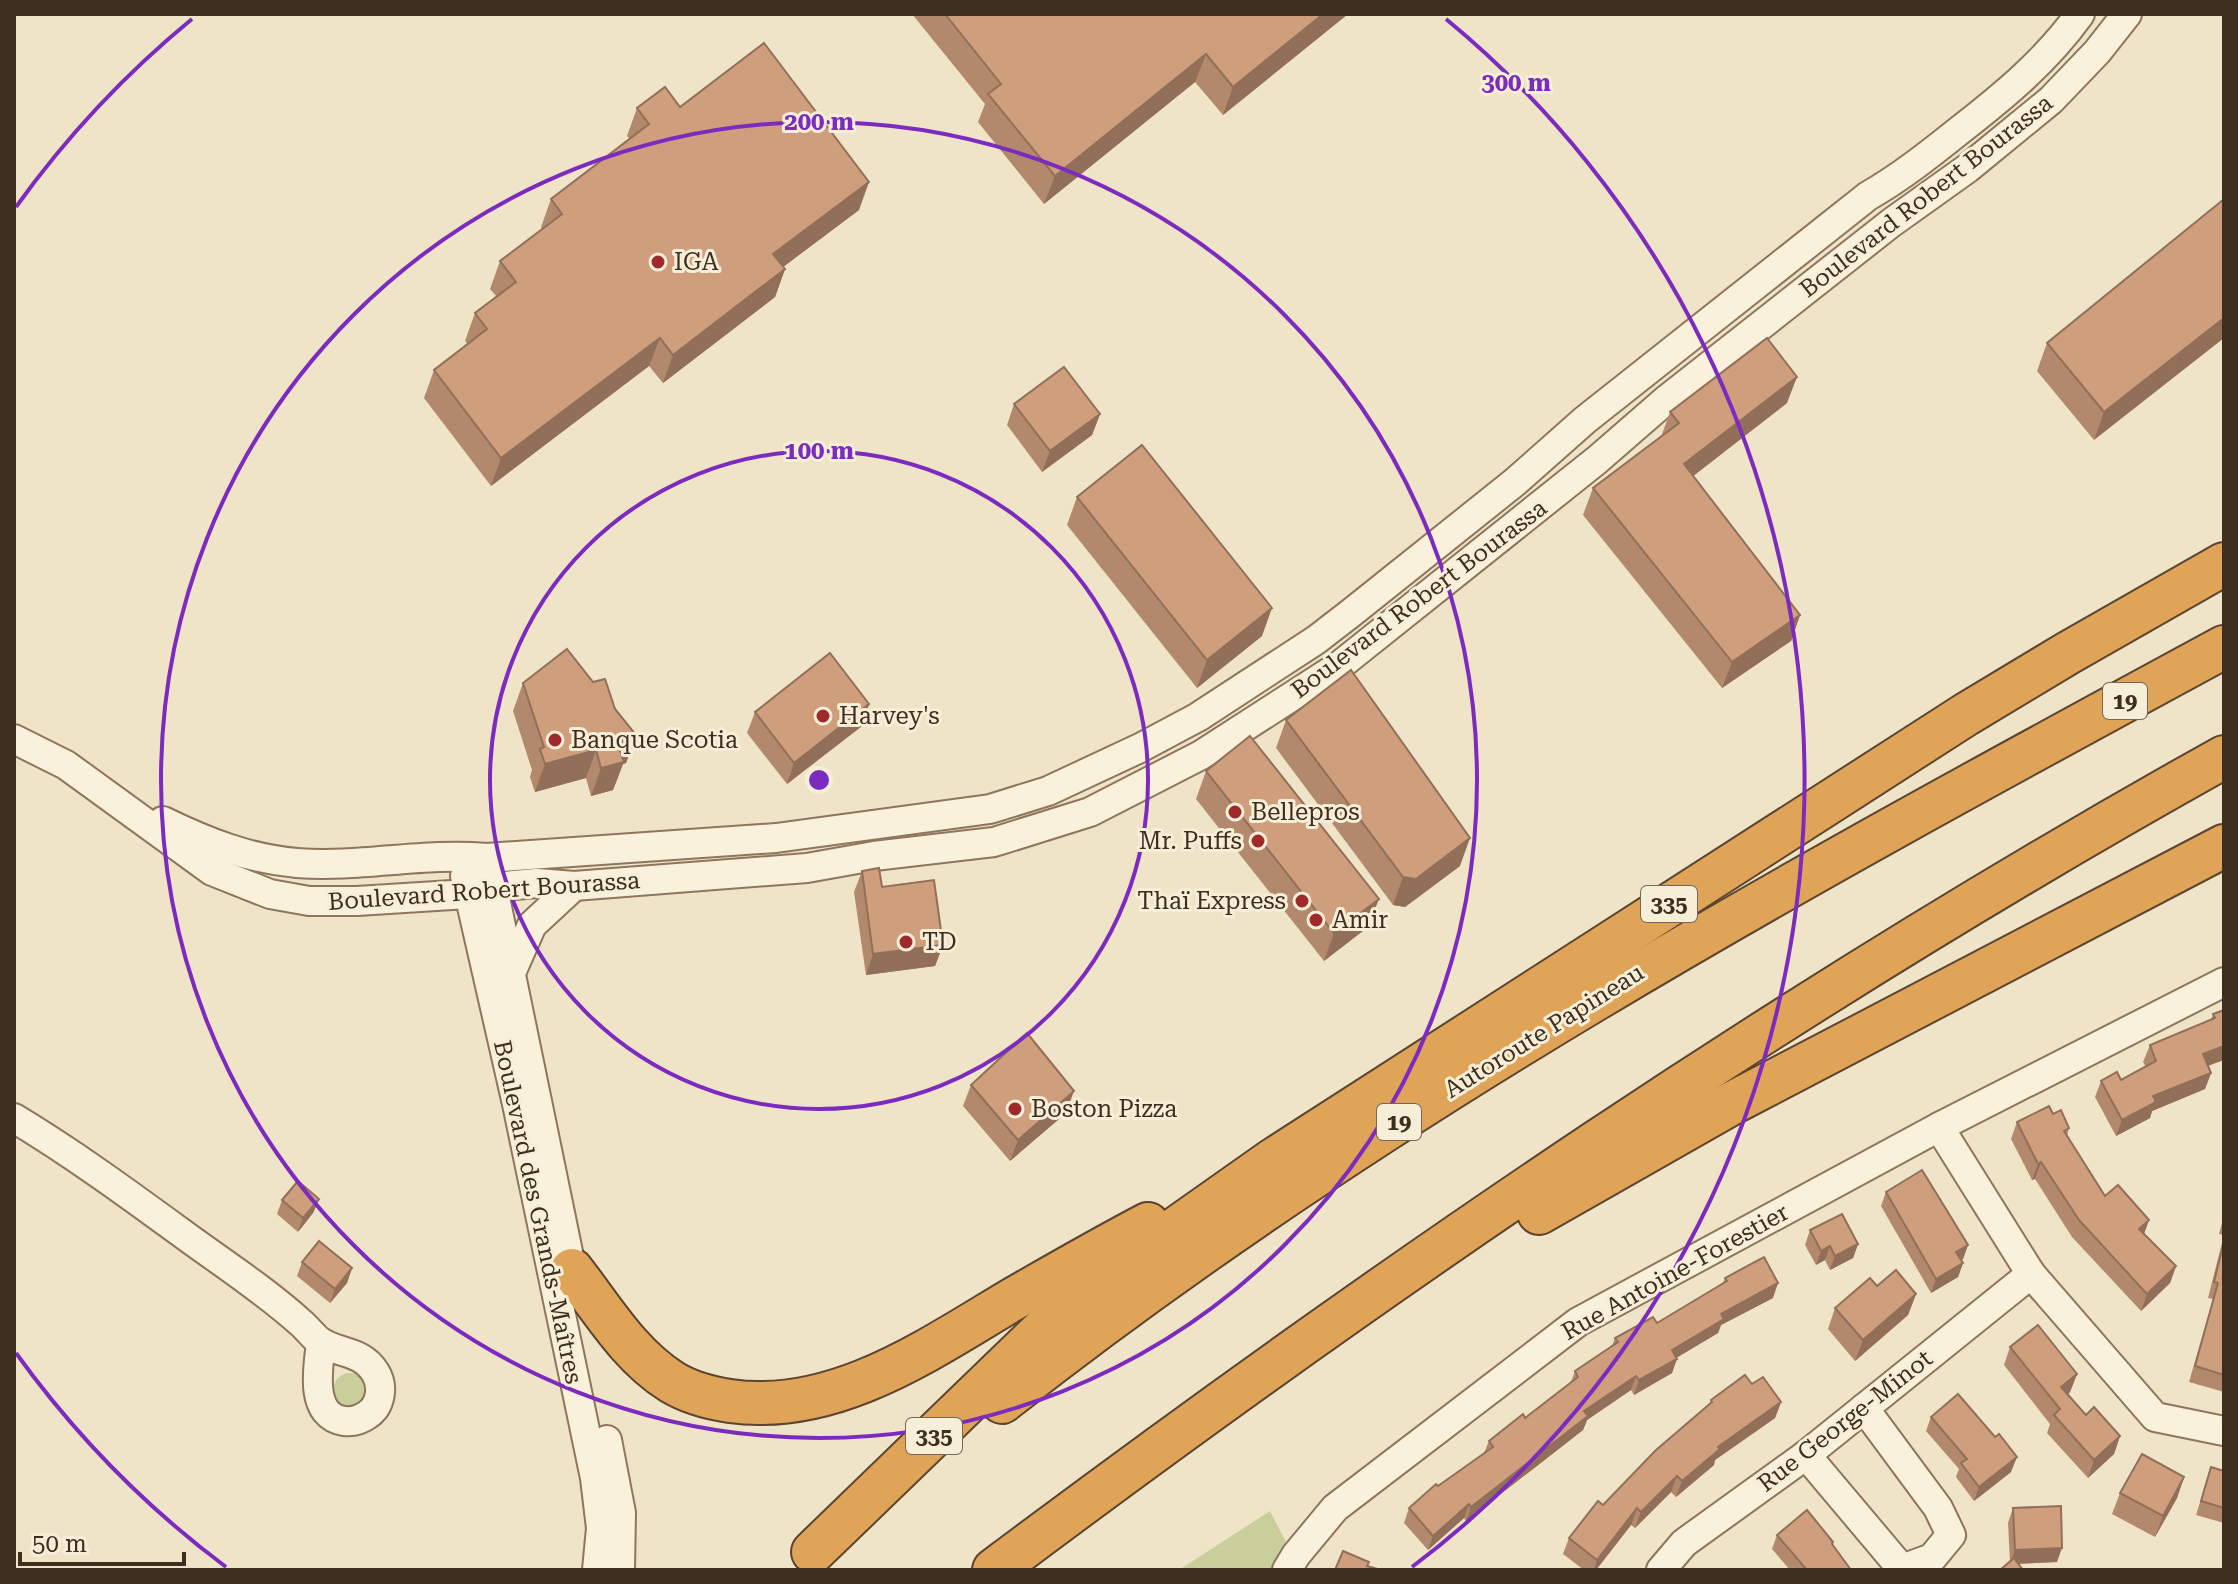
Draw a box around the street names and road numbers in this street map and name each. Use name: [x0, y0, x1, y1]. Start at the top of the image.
street label: Boulevard Robert Bourassa: [1794, 89, 2058, 303]
street label: Boulevard Robert Bourassa: [1286, 494, 1552, 704]
road number: 19: [2103, 683, 2147, 719]
street label: Boulevard Robert Bourassa: [327, 866, 641, 916]
road number: 335: [1641, 886, 1697, 922]
street label: Autoroute Papineau: [1439, 958, 1649, 1104]
street label: Boulevard des Grands-Maîtres: [488, 1038, 588, 1386]
road number: 19: [1377, 1104, 1421, 1140]
street label: Rue Antoine-Forestier: [1557, 1198, 1793, 1346]
street label: Rue George-Minot: [1752, 1344, 1938, 1498]
road number: 335: [906, 1418, 962, 1454]

